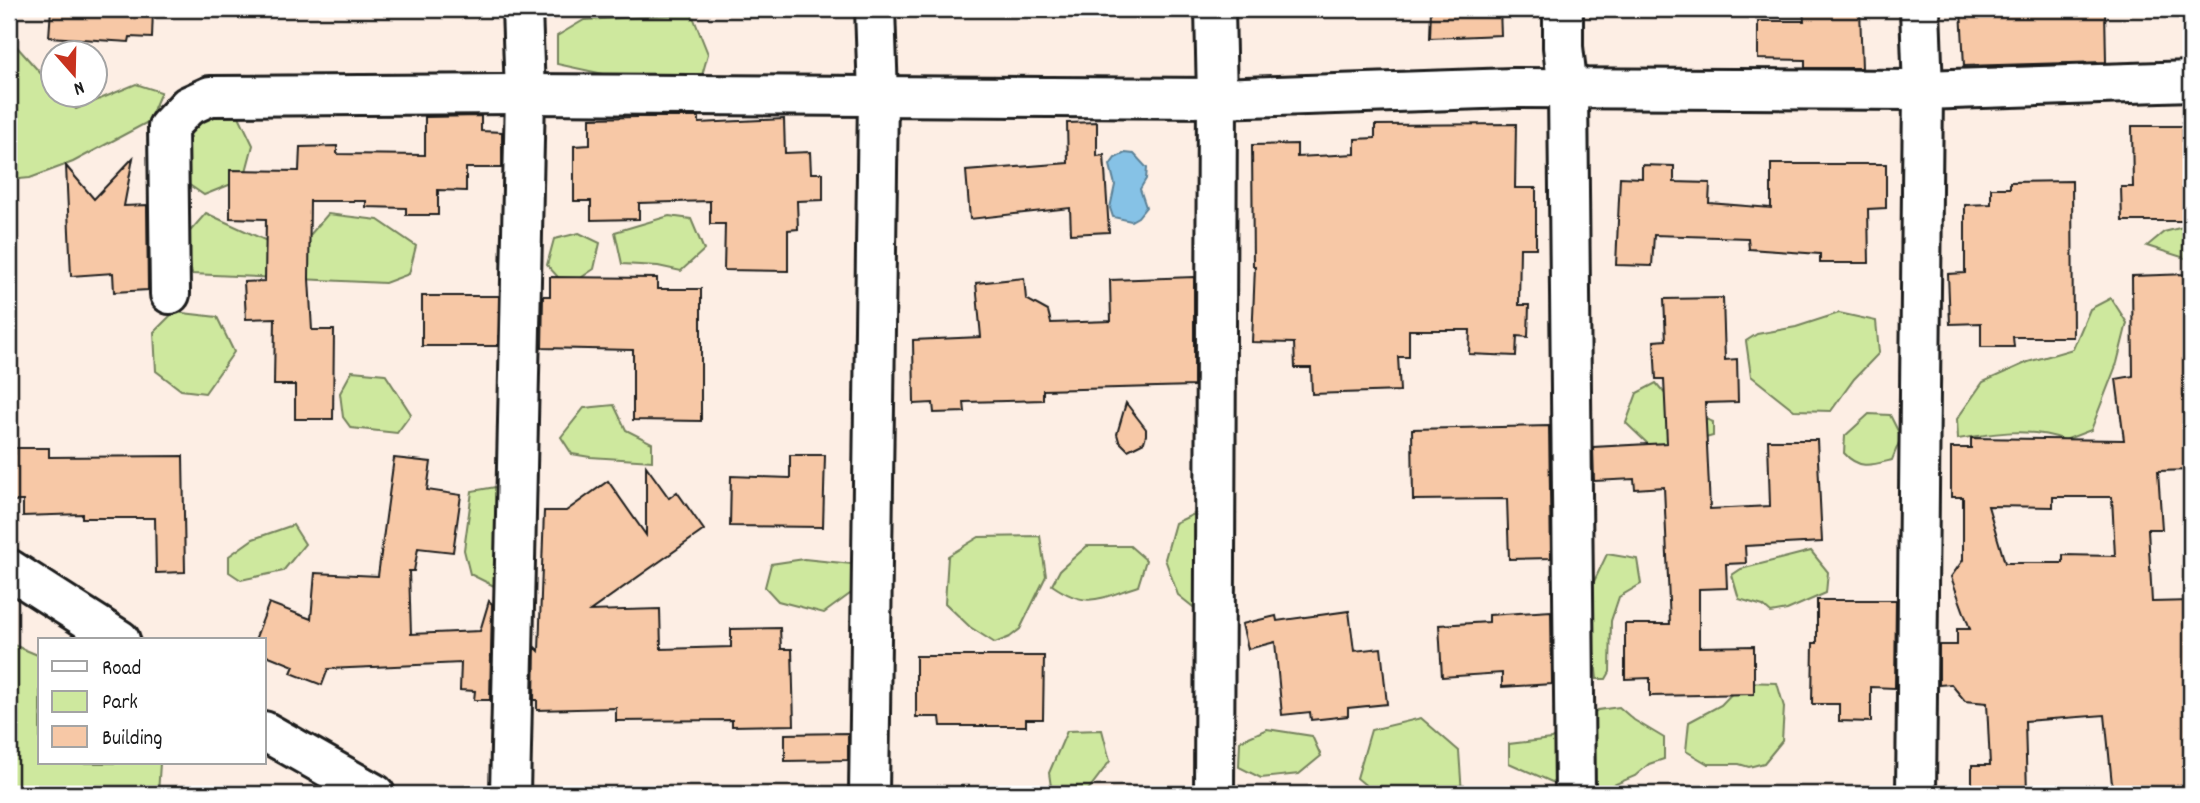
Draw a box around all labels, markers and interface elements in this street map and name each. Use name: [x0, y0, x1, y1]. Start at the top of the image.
north arrow: [38, 38, 108, 108]
text: N: [70, 72, 88, 101]
legend: [38, 638, 266, 764]
text: Road: [102, 655, 141, 685]
text: Park: [102, 689, 138, 719]
text: Building: [102, 725, 162, 755]

